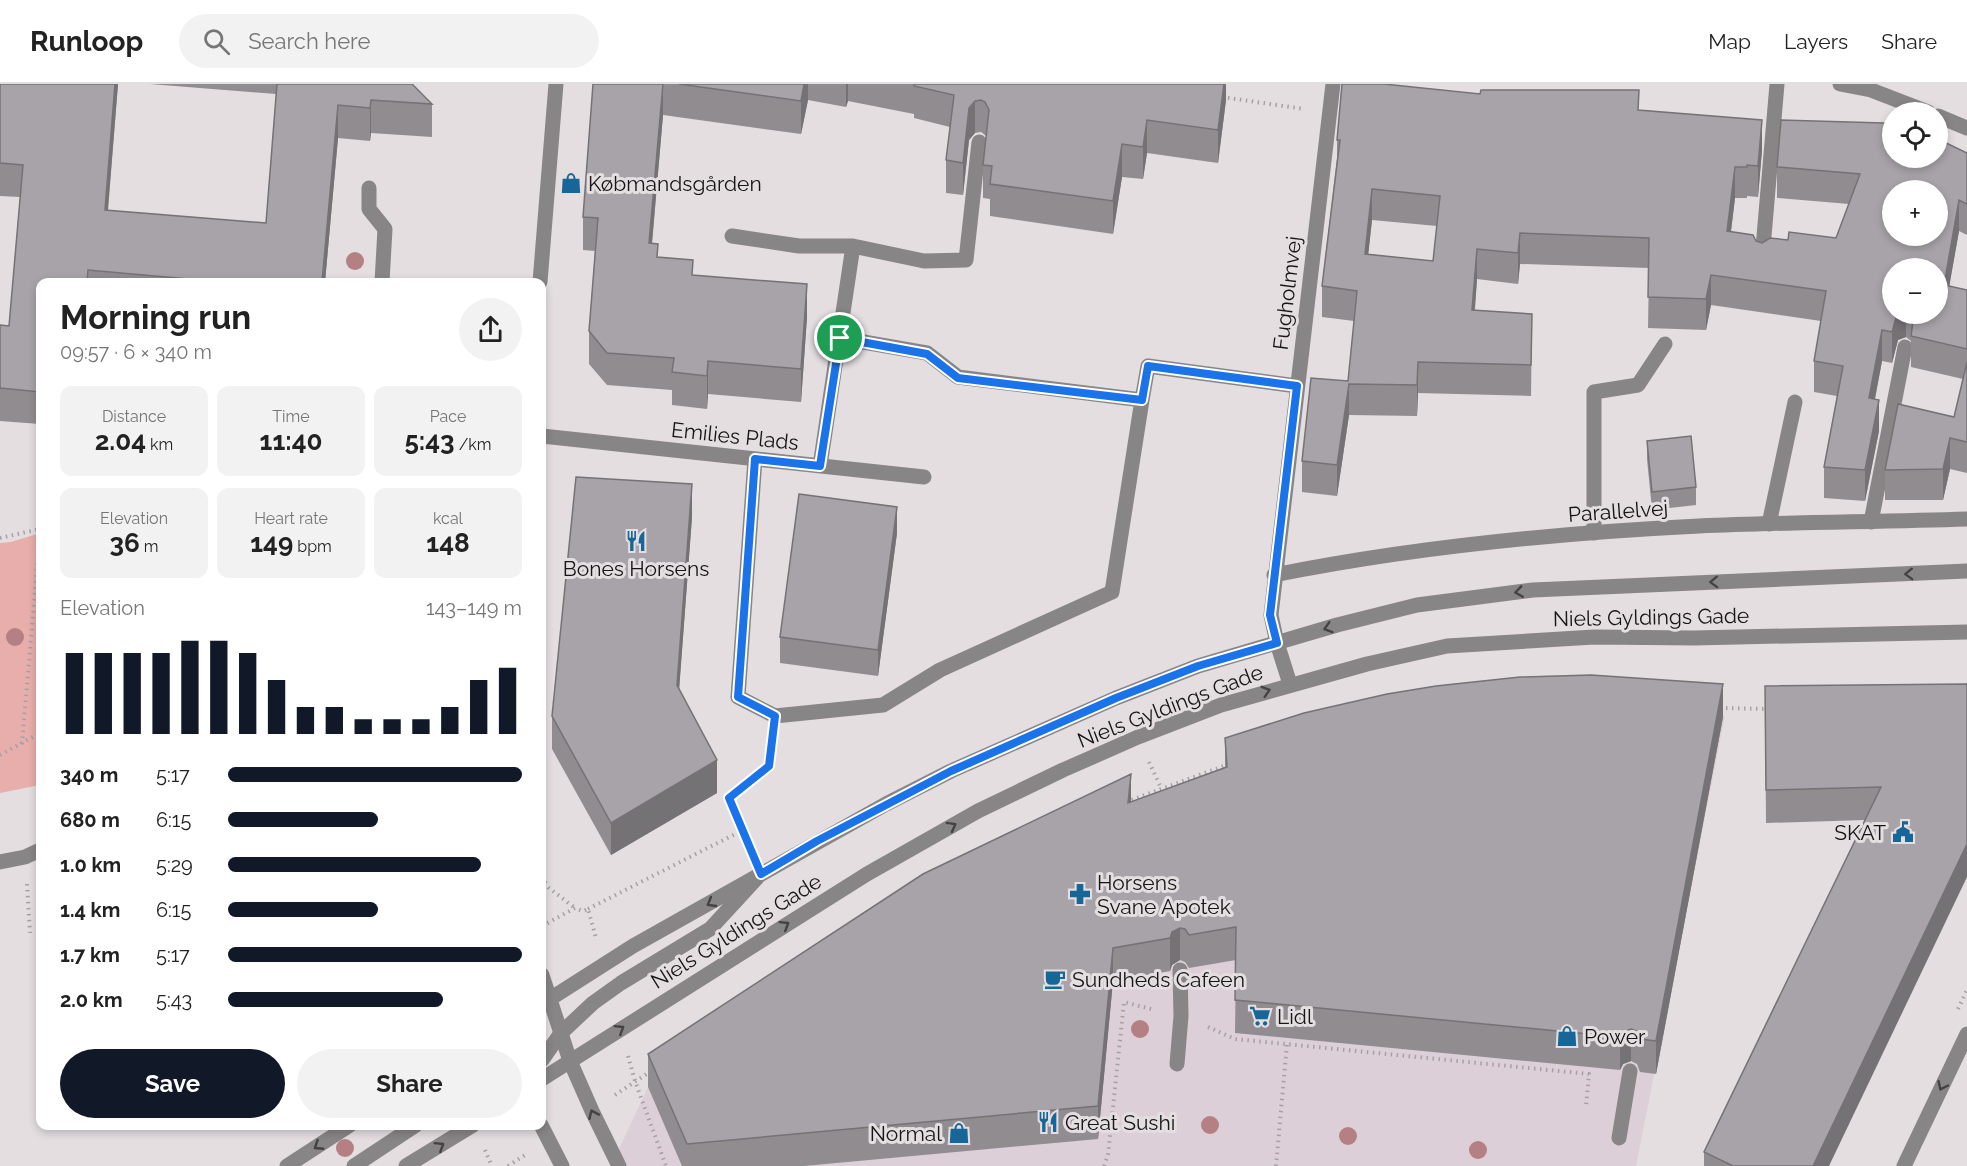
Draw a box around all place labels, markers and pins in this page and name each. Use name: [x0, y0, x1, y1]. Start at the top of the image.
shop icon: Købmandsgården: [559, 171, 583, 195]
place label: Købmandsgården: [588, 171, 762, 196]
pin: [814, 312, 865, 363]
restaurant icon: Bones Horsens: [624, 529, 648, 553]
place label: Bones Horsens: [563, 556, 709, 581]
place label: SKAT: [1834, 820, 1886, 845]
public building icon: SKAT: [1891, 820, 1915, 844]
place label: Horsens Svane Apotek: [1097, 870, 1231, 919]
pharmacy icon: Horsens Svane Apotek: [1068, 882, 1092, 906]
cafe icon: Sundheds Cafeen: [1043, 967, 1067, 991]
place label: Sundheds Cafeen: [1072, 967, 1245, 992]
supermarket icon: Lidl: [1248, 1004, 1272, 1028]
place label: Lidl: [1277, 1004, 1313, 1029]
shop icon: Power: [1555, 1024, 1579, 1048]
place label: Power: [1584, 1024, 1646, 1049]
restaurant icon: Great Sushi: [1036, 1110, 1060, 1134]
place label: Great Sushi: [1065, 1110, 1175, 1135]
place label: Normal: [870, 1121, 942, 1146]
shop icon: Normal: [947, 1121, 971, 1145]

